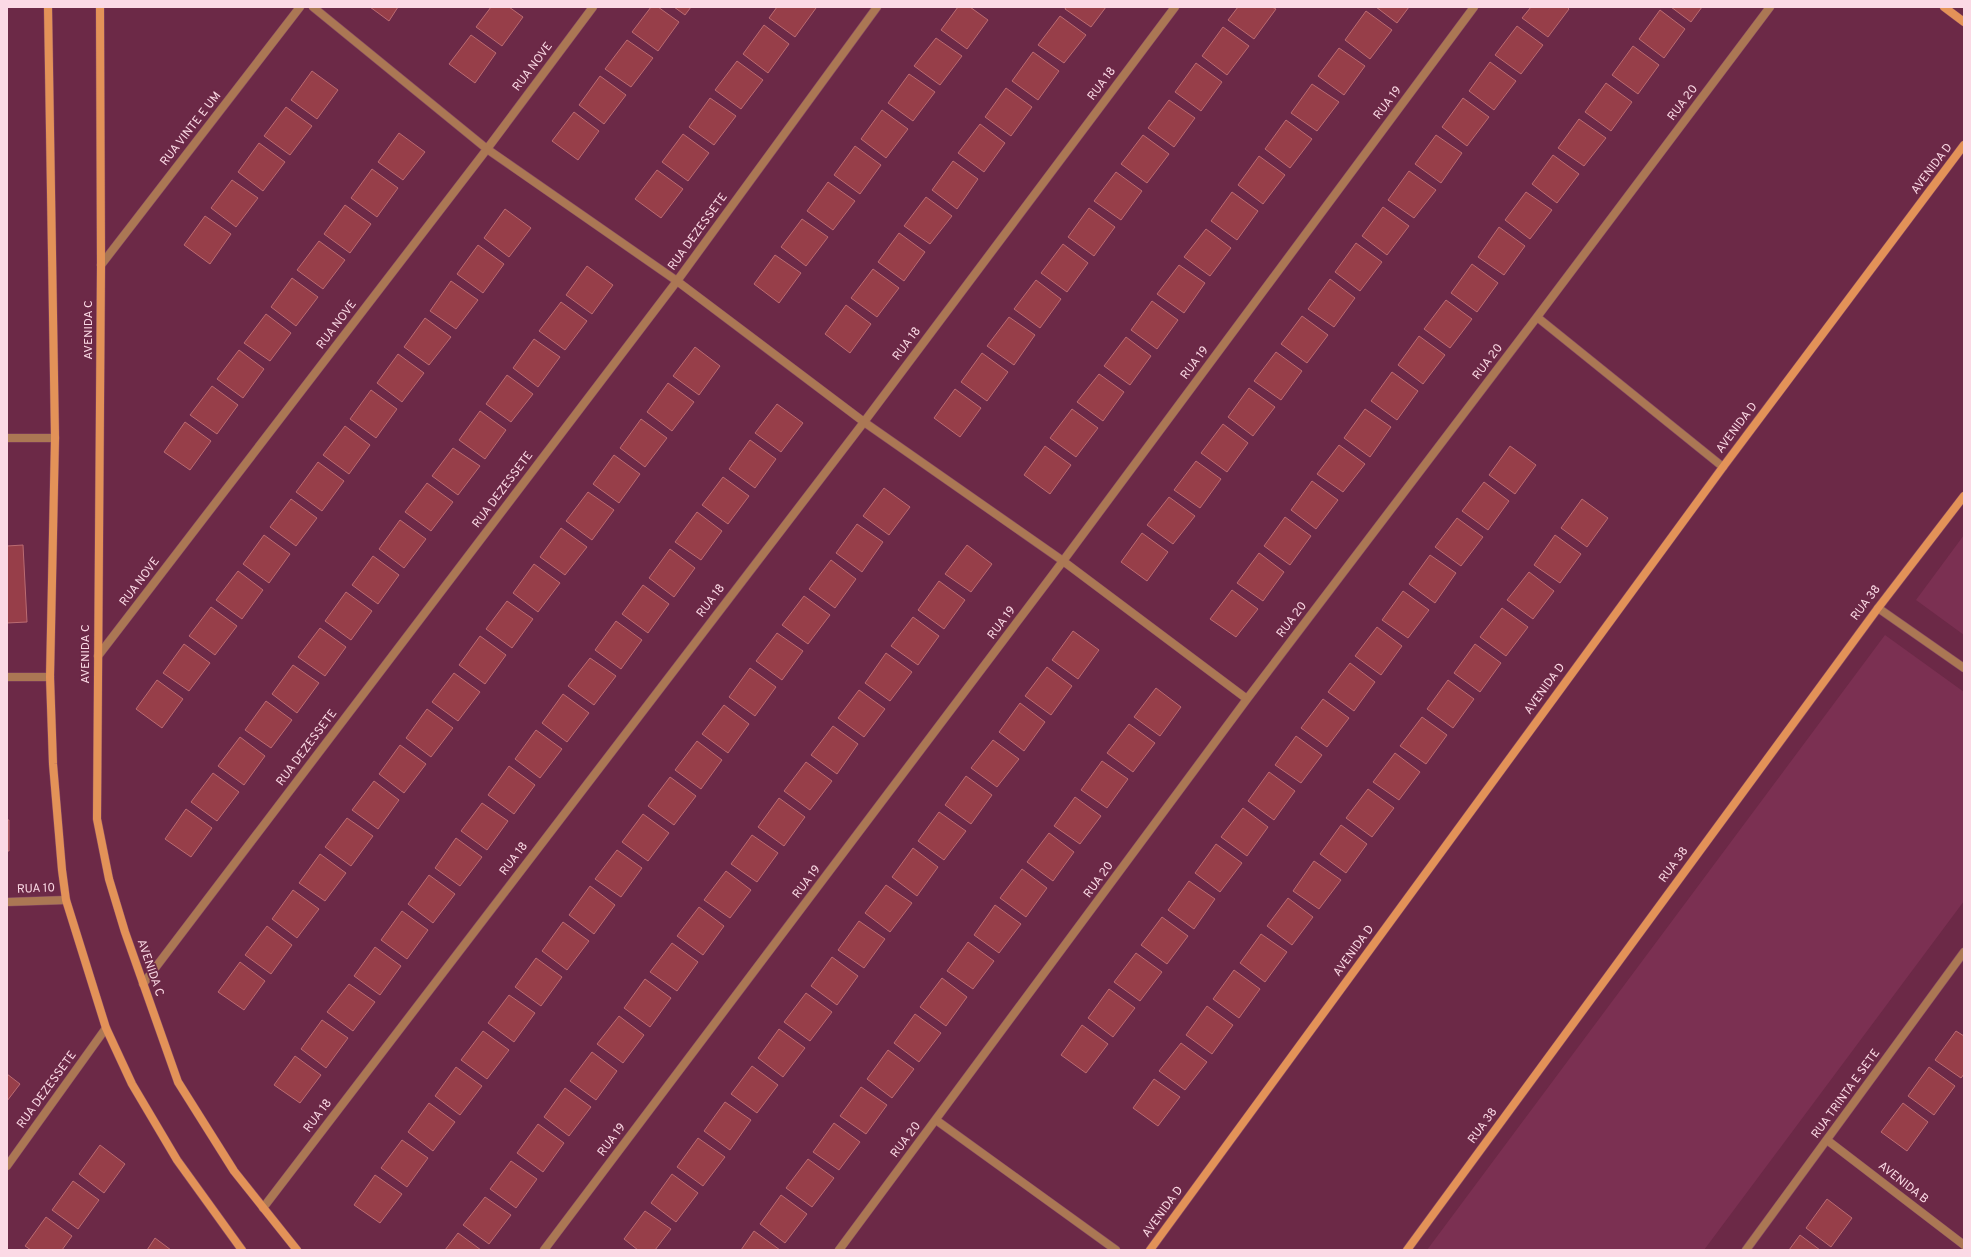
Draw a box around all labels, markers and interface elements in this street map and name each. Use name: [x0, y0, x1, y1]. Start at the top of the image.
street label: RUA NOVE: [509, 39, 557, 95]
street label: RUA 18: [1084, 64, 1120, 104]
street label: RUA 20: [1664, 82, 1702, 124]
street label: RUA 19: [1370, 83, 1406, 123]
street label: RUA VINTE E UM: [157, 89, 225, 169]
street label: AVENIDA D: [1908, 140, 1956, 198]
street label: RUA DEZESSETE: [664, 190, 732, 274]
street label: RUA NOVE: [313, 297, 361, 353]
street label: AVENIDA C: [81, 300, 97, 360]
street label: RUA 18: [889, 324, 925, 364]
street label: RUA 20: [1469, 341, 1507, 383]
street label: RUA 19: [1177, 343, 1213, 383]
street label: AVENIDA D: [1713, 399, 1761, 457]
street label: RUA DEZESSETE: [469, 448, 537, 532]
street label: RUA NOVE: [116, 554, 164, 610]
street label: RUA 18: [693, 581, 729, 621]
street label: RUA 38: [1847, 582, 1885, 624]
street label: RUA 20: [1273, 599, 1311, 641]
street label: RUA 19: [984, 603, 1020, 643]
street label: AVENIDA C: [78, 624, 94, 684]
street label: AVENIDA D: [1521, 660, 1569, 718]
street label: RUA DEZESSETE: [273, 706, 341, 790]
street label: RUA 18: [496, 839, 532, 879]
street label: RUA 38: [1656, 844, 1692, 886]
street label: RUA 20: [1080, 859, 1118, 901]
street label: RUA 19: [789, 862, 825, 902]
street label: RUA 10: [17, 880, 55, 898]
street label: AVENIDA D: [1330, 922, 1378, 980]
street label: AVENIDA C: [133, 937, 167, 999]
street label: RUA TRINTA E SETE: [1808, 1046, 1884, 1142]
street label: RUA DEZESSETE: [13, 1048, 81, 1132]
street label: RUA 18: [300, 1096, 336, 1136]
street label: RUA 38: [1465, 1105, 1501, 1147]
street label: RUA 20: [887, 1119, 925, 1161]
street label: RUA 19: [594, 1120, 630, 1160]
street label: AVENIDA B: [1875, 1158, 1931, 1208]
street label: AVENIDA D: [1139, 1183, 1187, 1241]

